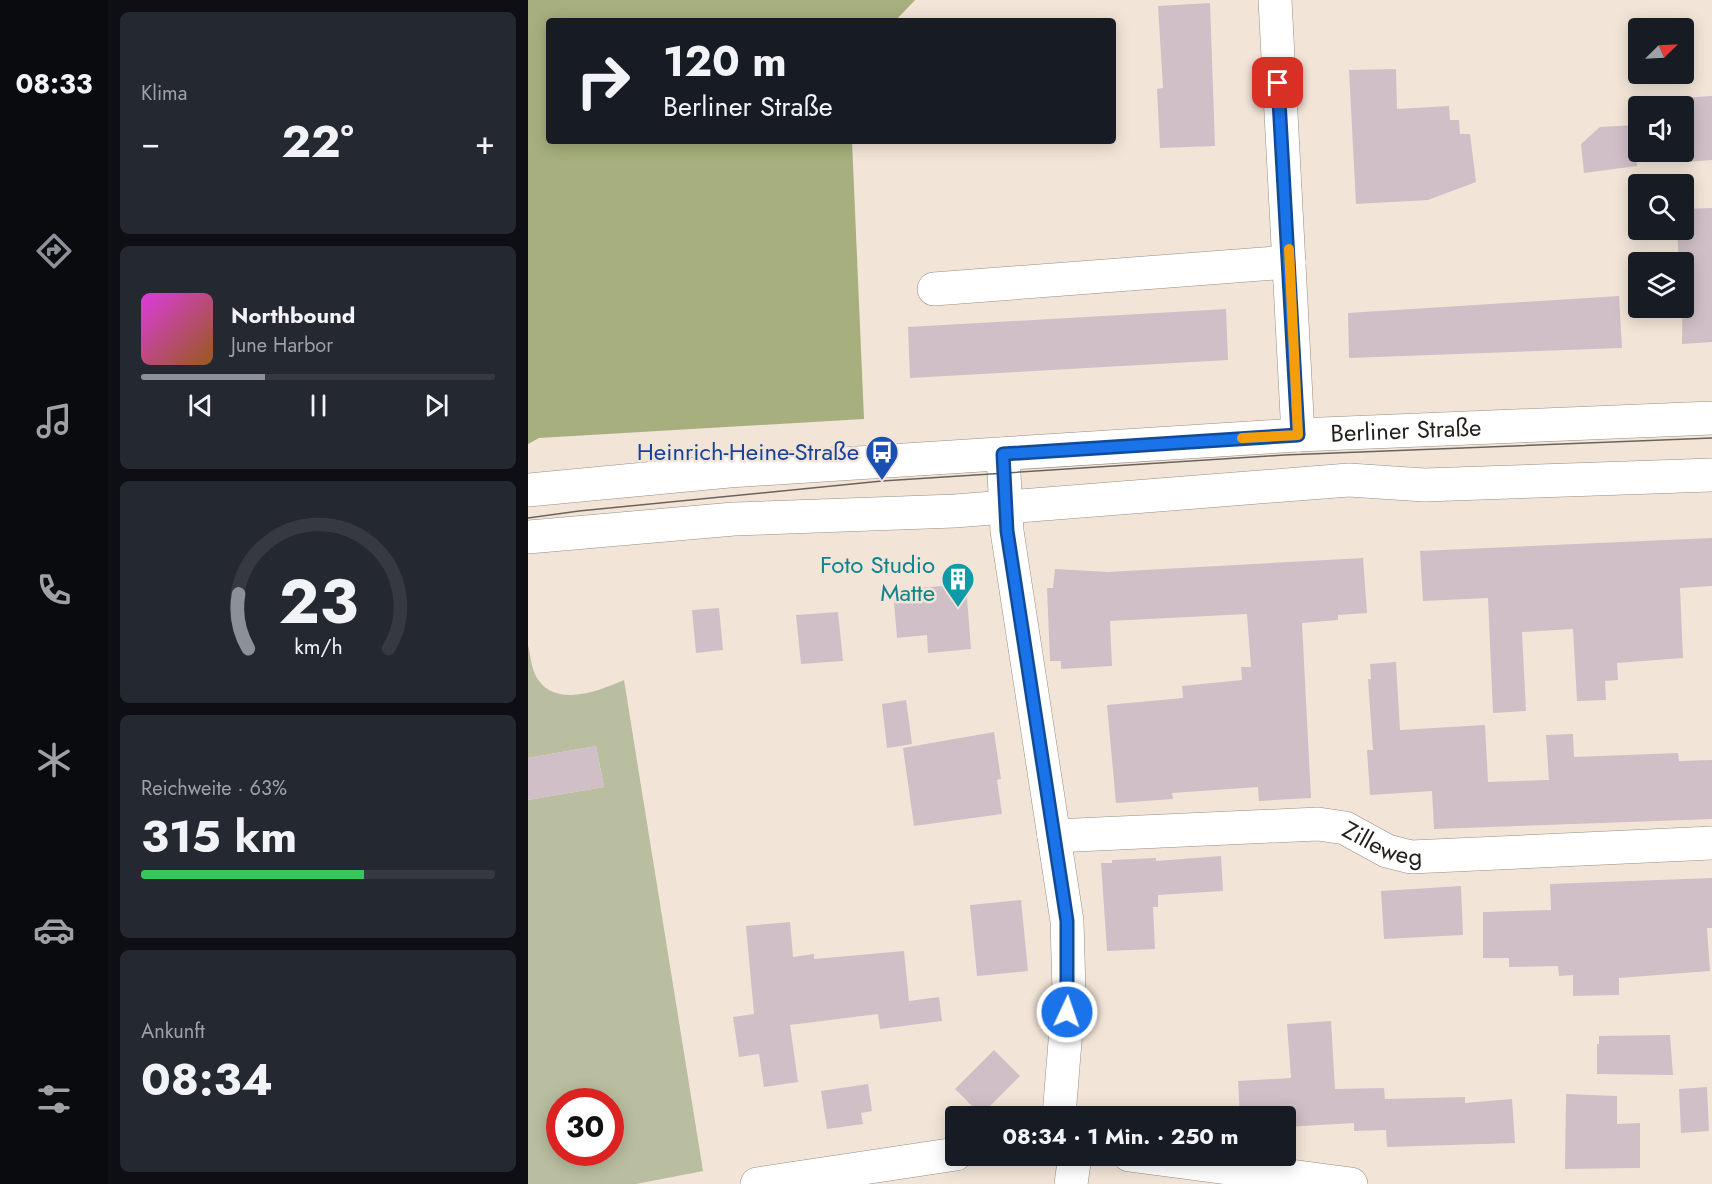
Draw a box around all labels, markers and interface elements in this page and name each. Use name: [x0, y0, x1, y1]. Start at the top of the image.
north arrow: [1628, 18, 1694, 84]
map controls: [1628, 18, 1694, 318]
text: 120 m: [663, 31, 787, 92]
icon: right: [564, 42, 642, 120]
pin: [1252, 57, 1303, 108]
text: 08:33: [15, 64, 93, 103]
icon: arrive: [1261, 66, 1294, 99]
text: Klima: [141, 79, 187, 108]
text: Berliner Straße: [663, 87, 833, 126]
button: sound: [1628, 96, 1694, 162]
text: 22°: [281, 109, 354, 174]
text: −: [141, 119, 160, 166]
text: +: [475, 119, 495, 166]
button: search: [1628, 174, 1694, 240]
icon: directions: [33, 230, 75, 272]
button: layers: [1628, 252, 1694, 318]
text: Northbound: [231, 299, 355, 331]
text: June Harbor: [231, 331, 333, 360]
icon: previous: [184, 389, 217, 422]
icon: pause: [302, 389, 335, 422]
icon: next: [420, 389, 453, 422]
icon: music: [33, 400, 75, 442]
street label: Berliner Straße: [1330, 409, 1482, 451]
place label: Heinrich-Heine-Straße: [637, 434, 859, 469]
bus stop icon: Heinrich-Heine-Straße: [864, 434, 900, 481]
place label: Foto Studio Matte: [820, 547, 935, 610]
text: 23: [278, 556, 358, 646]
building icon: Foto Studio Matte: [940, 561, 976, 608]
icon: phone: [33, 569, 75, 611]
text: km/h: [294, 631, 342, 662]
icon: climate: [33, 739, 75, 781]
text: Reichweite · 63%: [141, 774, 287, 803]
text: 315 km: [141, 804, 297, 869]
street label: Zilleweg: [1336, 812, 1423, 874]
icon: car: [33, 909, 75, 951]
position arrow: [1035, 980, 1099, 1044]
text: Ankunft: [141, 1017, 205, 1046]
text: 08:34: [141, 1047, 273, 1112]
icon: filters: [33, 1078, 75, 1120]
speed limit sign: 30: [546, 1088, 624, 1166]
text: 08:34 · 1 Min. · 250 m: [1002, 1120, 1239, 1152]

